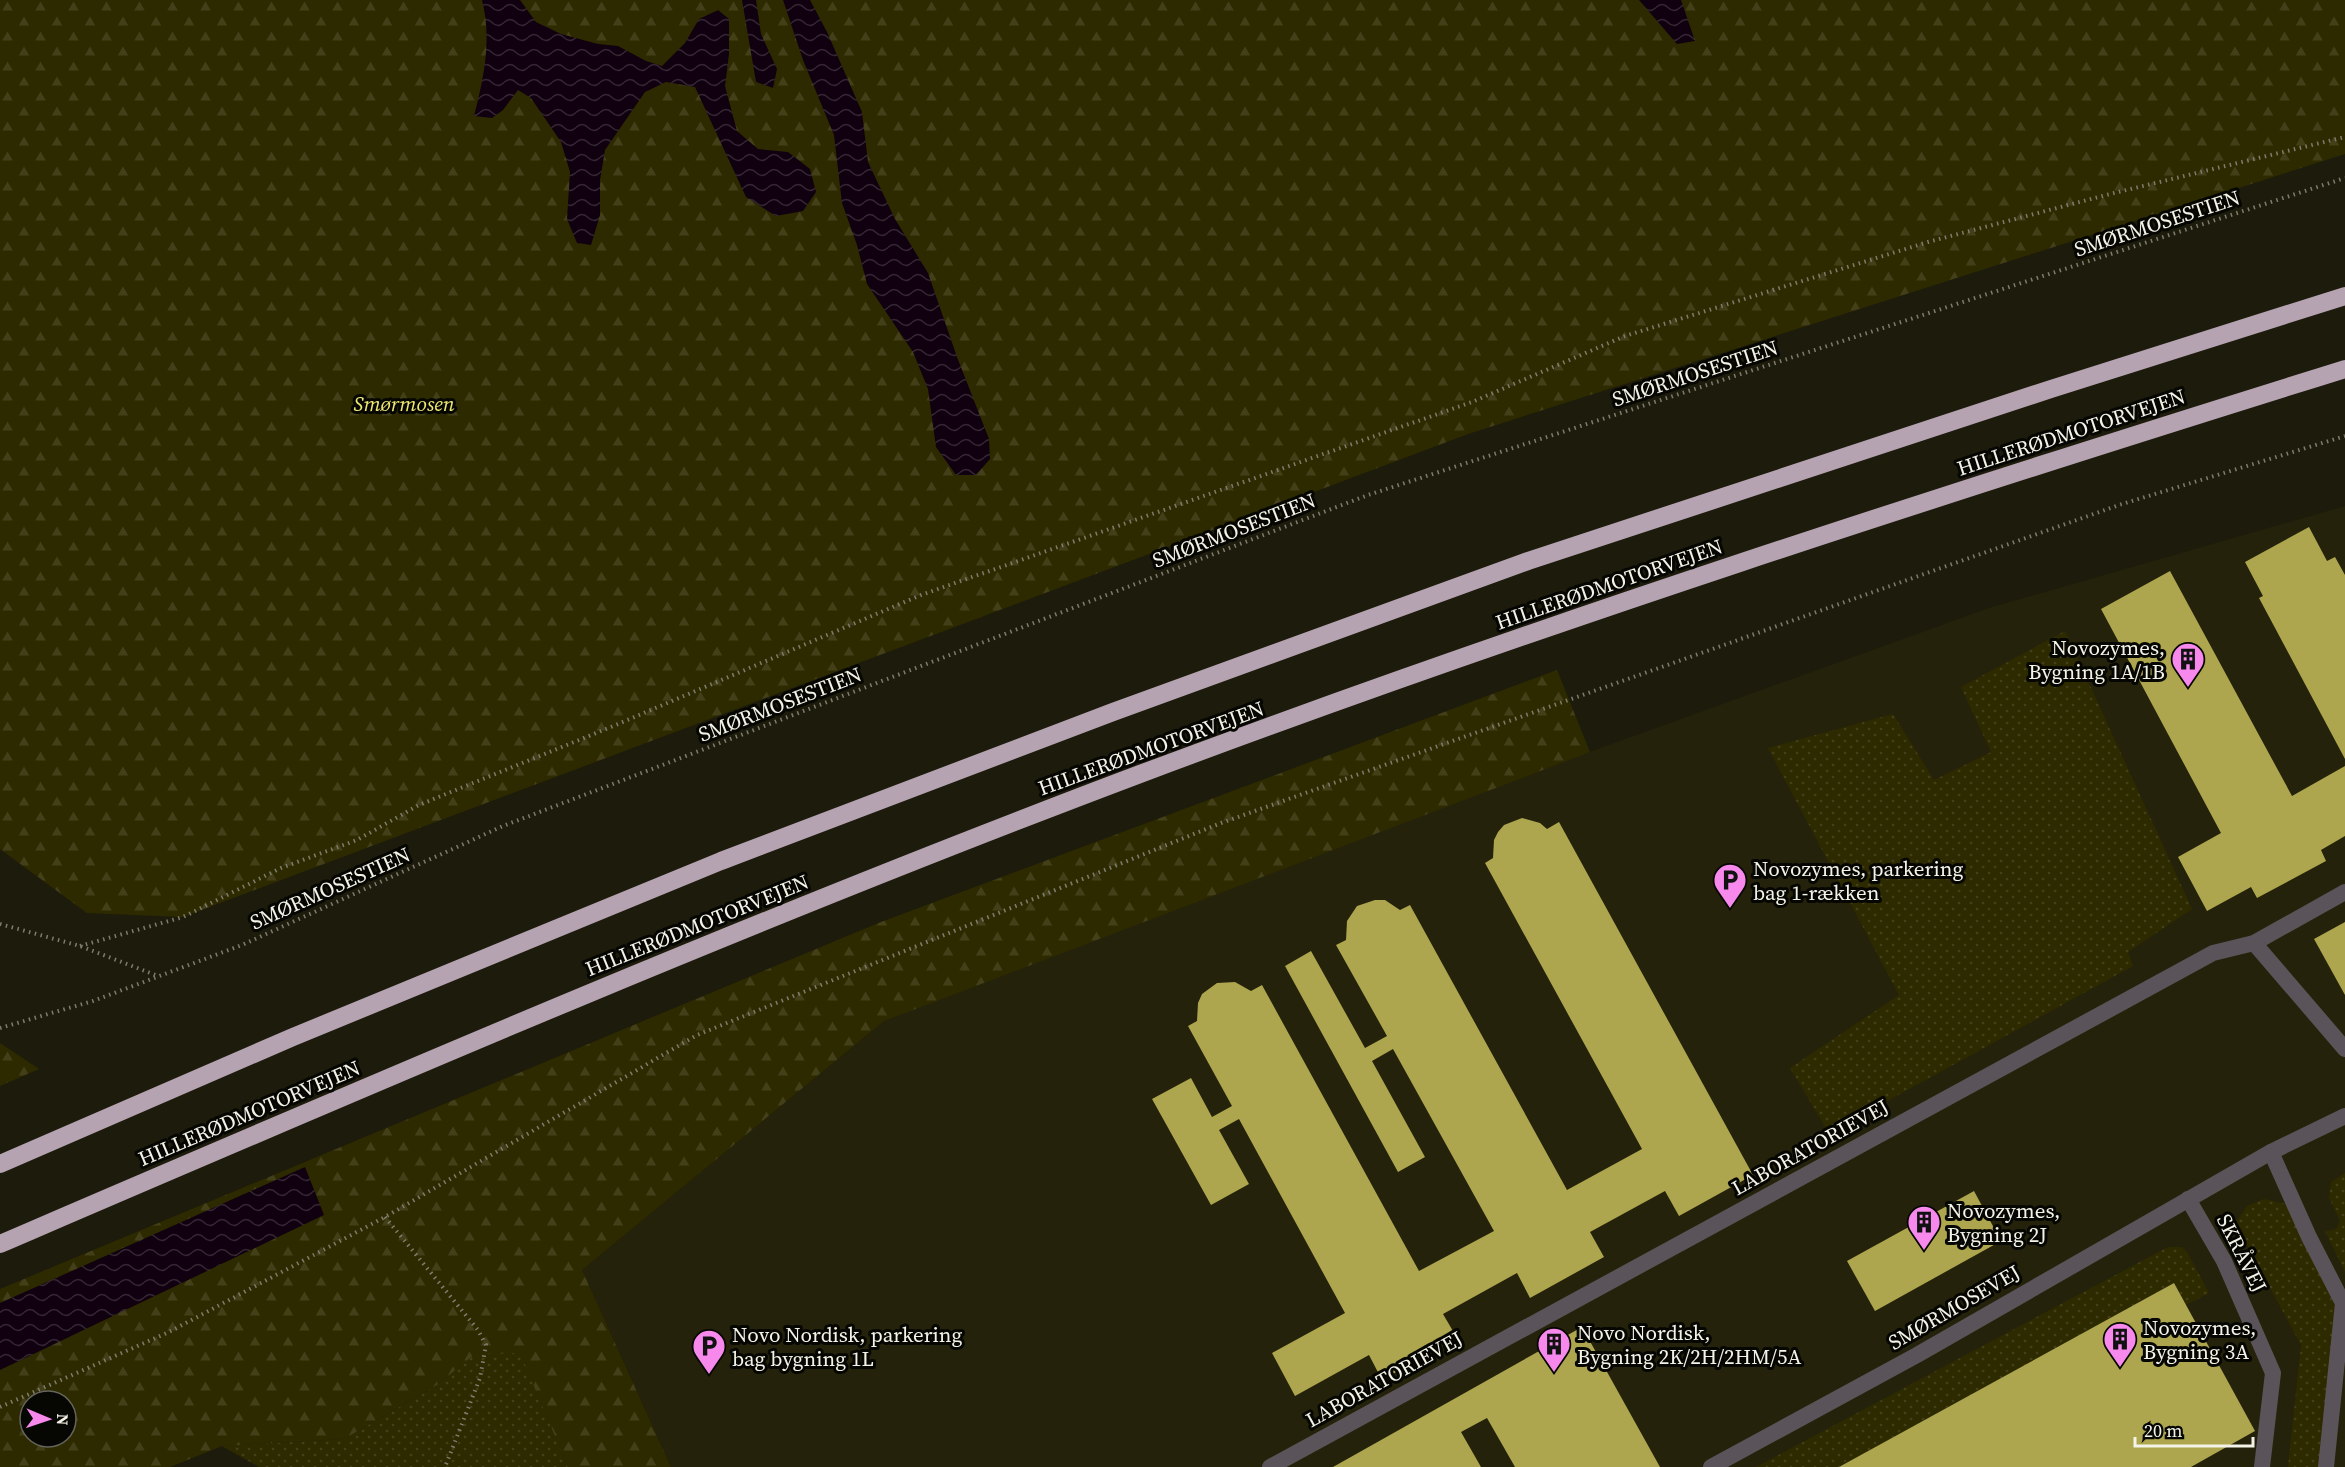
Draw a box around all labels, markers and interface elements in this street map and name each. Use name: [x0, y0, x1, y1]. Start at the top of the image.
street label: SMØRMOSESTIEN: [2070, 183, 2244, 263]
street label: SMØRMOSESTIEN: [1608, 333, 1782, 413]
street label: HILLERØDMOTORVEJEN: [1953, 381, 2189, 483]
park label: Smørmosen: [353, 389, 455, 418]
street label: SMØRMOSESTIEN: [1148, 486, 1320, 574]
street label: HILLERØDMOTORVEJEN: [1492, 531, 1726, 637]
place label: Novozymes, Bygning 1A/1B: [2028, 633, 2165, 686]
building icon: Novozymes, Bygning 1A/1B: [2170, 641, 2206, 688]
street label: SMØRMOSESTIEN: [694, 660, 866, 748]
street label: HILLERØDMOTORVEJEN: [1034, 694, 1268, 802]
street label: SMØRMOSESTIEN: [245, 840, 415, 936]
place label: Novozymes, parkering bag 1-rækken: [1753, 854, 1963, 907]
parking icon: Novozymes, parkering bag 1-rækken: [1712, 862, 1748, 909]
street label: HILLERØDMOTORVEJEN: [581, 867, 813, 983]
street label: HILLERØDMOTORVEJEN: [134, 1053, 364, 1173]
street label: LABORATORIEVEJ: [1726, 1092, 1894, 1202]
place label: Novozymes, Bygning 2J: [1947, 1196, 2060, 1249]
building icon: Novozymes, Bygning 2J: [1906, 1204, 1942, 1251]
street label: SKRÅVEJ: [2210, 1209, 2274, 1297]
street label: SMØRMOSEVEJ: [1883, 1257, 2025, 1357]
place label: Novozymes, Bygning 3A: [2143, 1313, 2256, 1366]
place label: Novo Nordisk, Bygning 2K/2H/2HM/5A: [1577, 1318, 1802, 1371]
place label: Novo Nordisk, parkering bag bygning 1L: [732, 1320, 963, 1373]
building icon: Novozymes, Bygning 3A: [2102, 1321, 2138, 1368]
street label: LABORATORIEVEJ: [1300, 1324, 1468, 1434]
building icon: Novo Nordisk, Bygning 2K/2H/2HM/5A: [1536, 1326, 1572, 1373]
parking icon: Novo Nordisk, parkering bag bygning 1L: [691, 1328, 727, 1375]
north arrow: [18, 1389, 78, 1449]
scale bar: [2135, 1410, 2254, 1448]
text: N: [52, 1413, 74, 1426]
text: 20 m: [2144, 1418, 2182, 1443]

